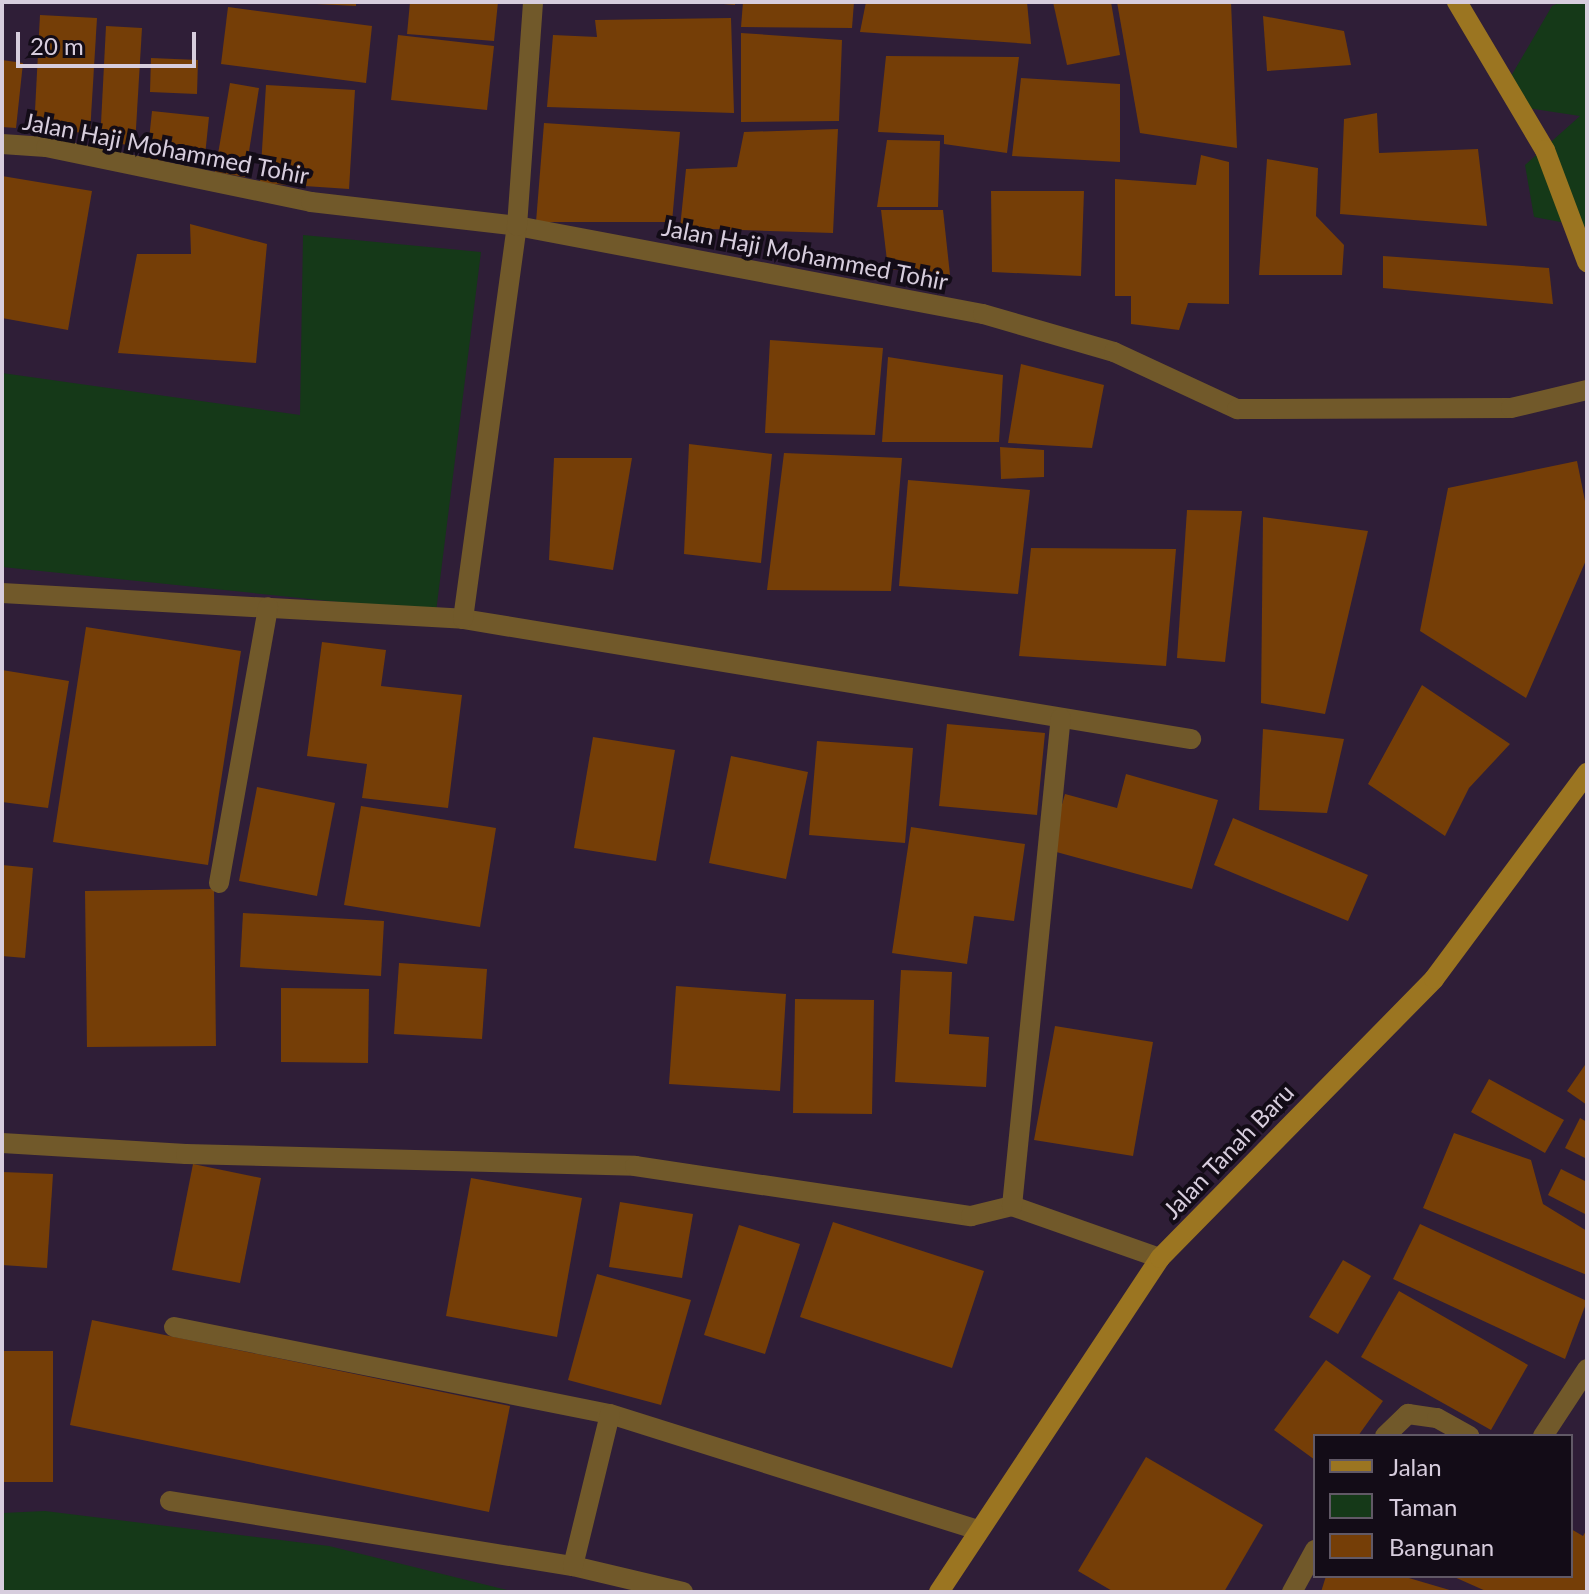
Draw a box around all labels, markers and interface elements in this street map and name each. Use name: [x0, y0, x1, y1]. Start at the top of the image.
scale bar: [20, 16, 200, 66]
text: 20 m: [30, 31, 84, 60]
street label: Jalan Haji Mohammed Tohir: [20, 106, 312, 190]
street label: Jalan Haji Mohammed Tohir: [659, 212, 951, 296]
street label: Jalan Tanah Baru: [1156, 1078, 1300, 1224]
legend: [1313, 1434, 1573, 1578]
text: Jalan: [1389, 1452, 1442, 1481]
text: Taman: [1389, 1492, 1457, 1521]
text: Bangunan: [1389, 1532, 1494, 1561]

